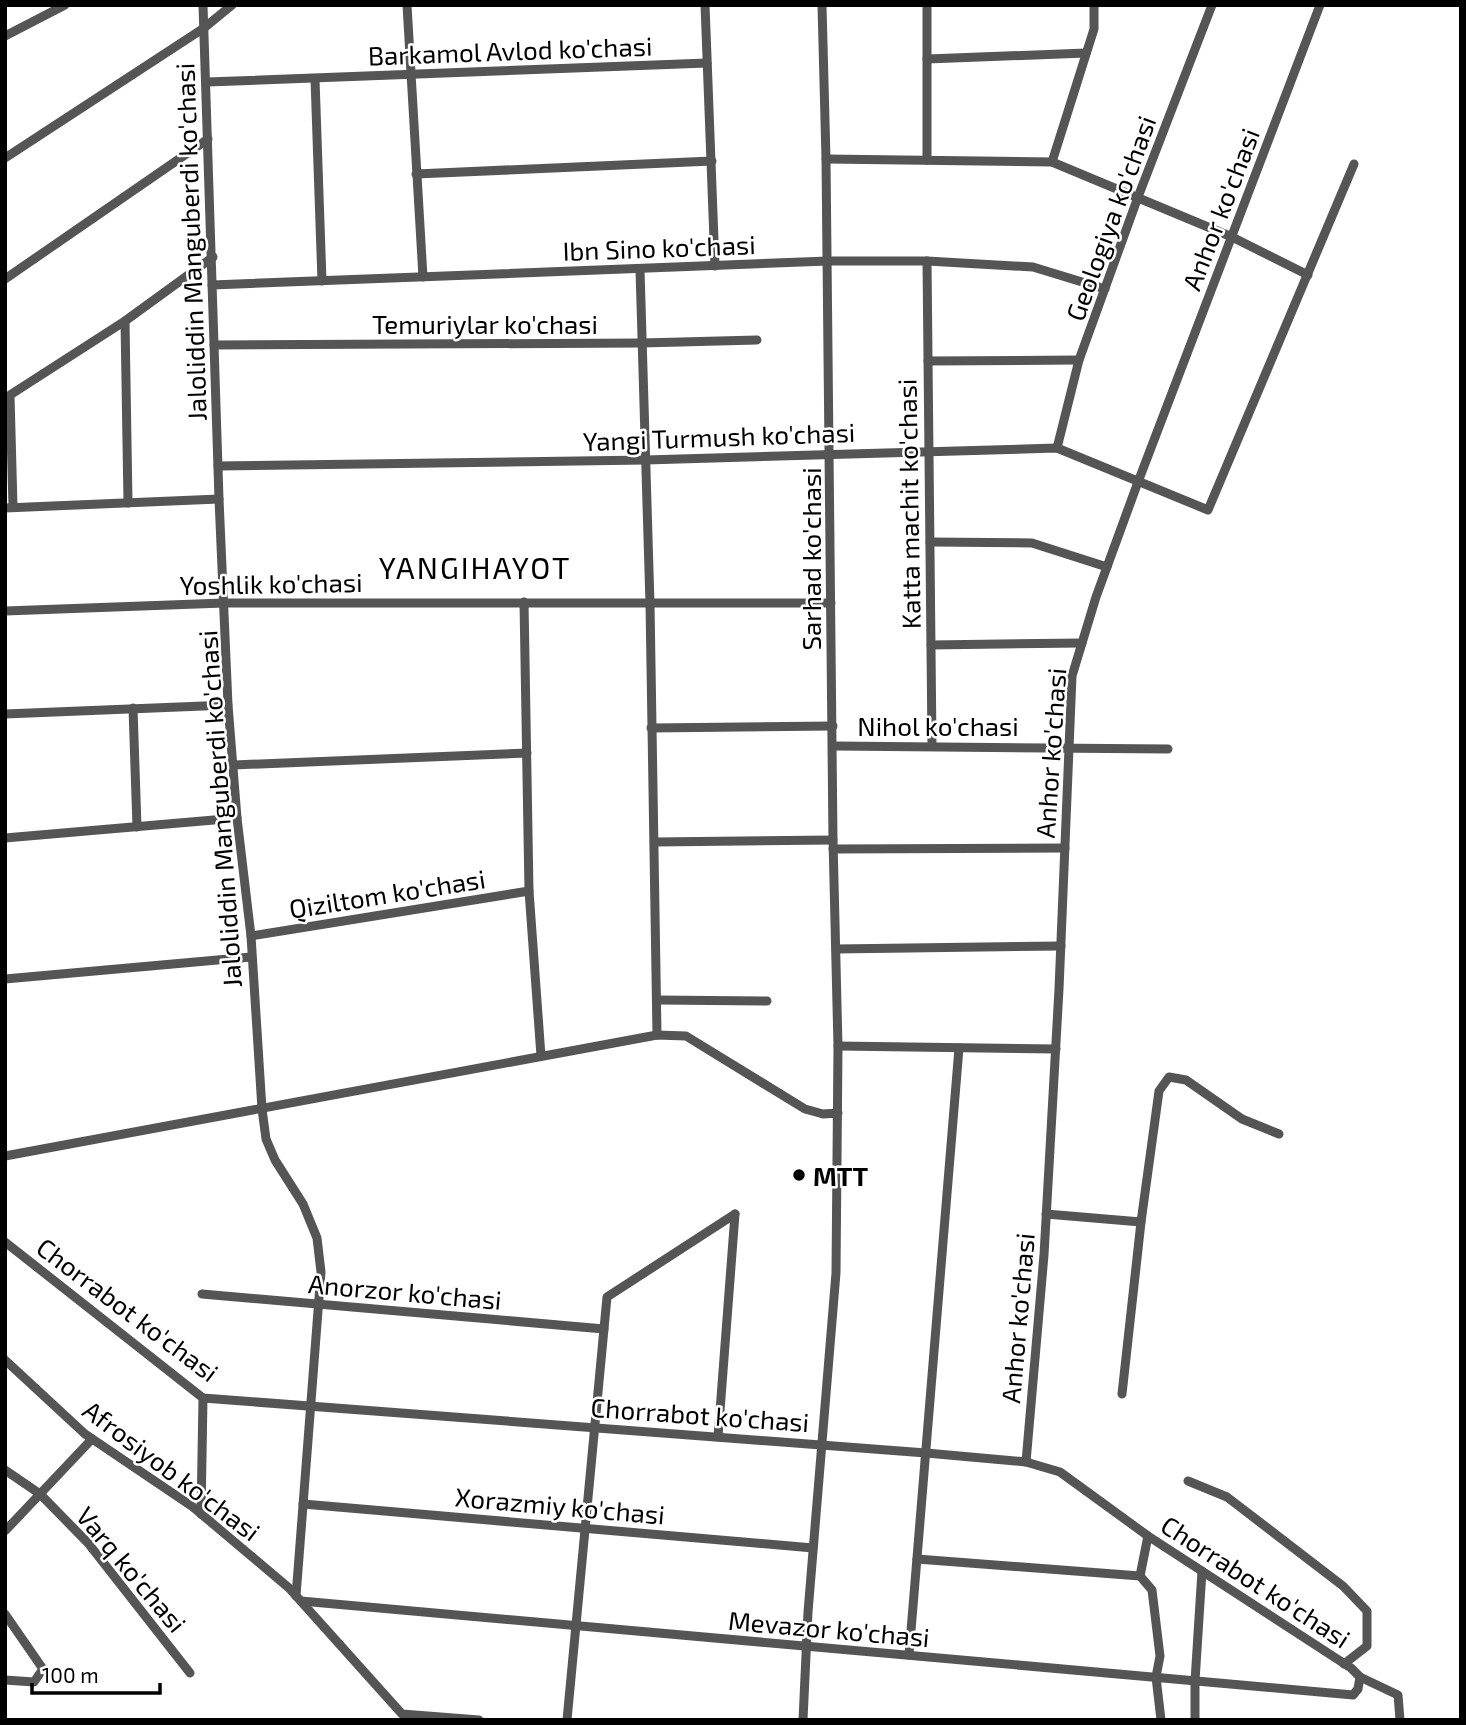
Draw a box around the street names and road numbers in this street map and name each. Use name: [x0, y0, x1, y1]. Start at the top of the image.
street label: Barkamol Avlod ko'chasi: [367, 30, 653, 70]
street label: Jaloliddin Manguberdi ko'chasi: [168, 62, 212, 422]
street label: Geologiya ko'chasi: [1058, 111, 1162, 325]
street label: Anhor ko'chasi: [1175, 124, 1265, 294]
street label: Ibn Sino ko'chasi: [562, 228, 756, 266]
street label: Temuriylar ko'chasi: [372, 308, 598, 339]
street label: Katta machit ko'chasi: [890, 379, 926, 629]
street label: Yangi Turmush ko'chasi: [582, 416, 856, 456]
street label: Sarhad ko'chasi: [795, 467, 826, 651]
street label: Yoshlik ko'chasi: [179, 566, 363, 600]
street label: Jaloliddin Manguberdi ko'chasi: [191, 629, 247, 989]
street label: Anhor ko'chasi: [1029, 667, 1071, 839]
street label: Nihol ko'chasi: [857, 710, 1019, 741]
street label: Qiziltom ko'chasi: [287, 862, 487, 924]
street label: Chorrabot ko'chasi: [31, 1231, 225, 1387]
street label: Anhor ko'chasi: [994, 1232, 1040, 1404]
street label: Anorzor ko'chasi: [307, 1267, 503, 1315]
street label: Chorrabot ko'chasi: [590, 1391, 810, 1437]
street label: Afrosiyob ko'chasi: [78, 1393, 266, 1547]
street label: Xorazmiy ko'chasi: [454, 1480, 666, 1530]
street label: Varq ko'chasi: [71, 1500, 193, 1638]
street label: Chorrabot ko'chasi: [1156, 1508, 1356, 1654]
street label: Mevazor ko'chasi: [727, 1604, 931, 1652]

